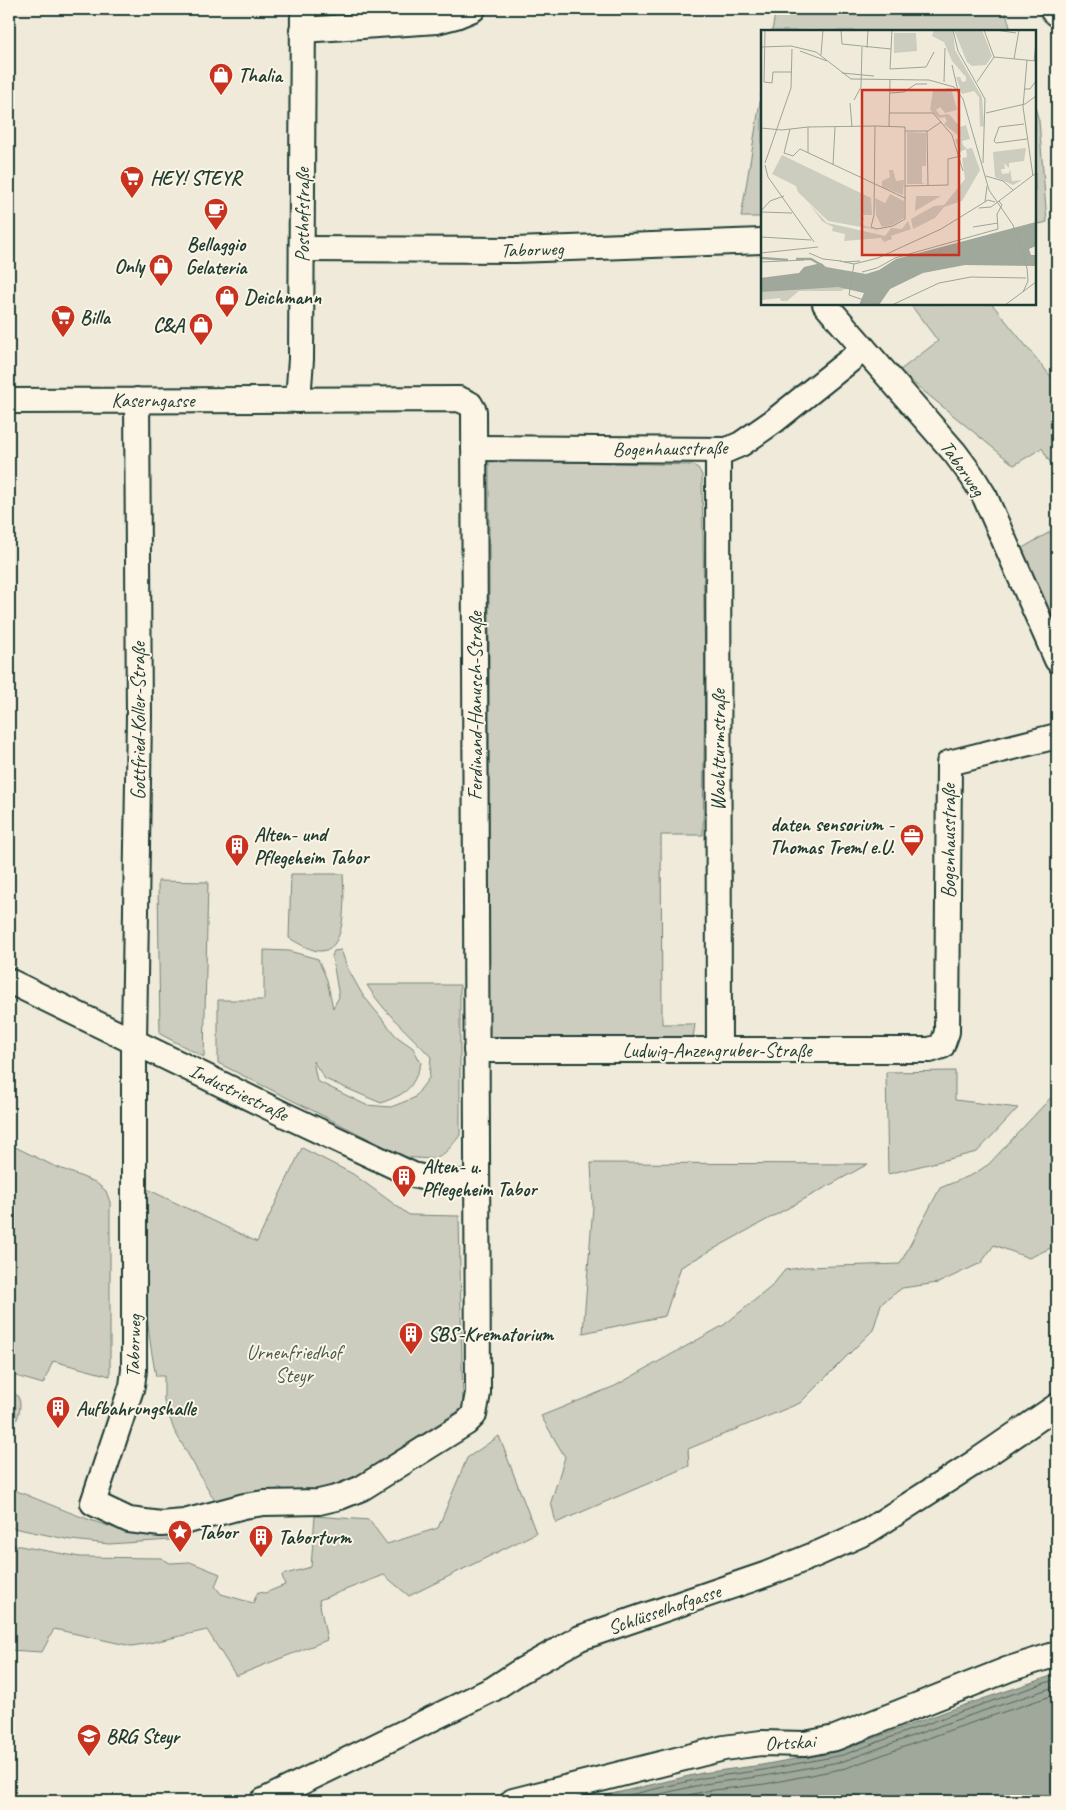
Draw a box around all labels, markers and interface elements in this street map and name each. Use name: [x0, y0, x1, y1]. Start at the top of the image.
inset map: [761, 30, 1036, 305]
shop icon: Thalia: [208, 62, 234, 96]
place label: Thalia: [238, 63, 283, 88]
supermarket icon: HEY! STEYR: [119, 165, 145, 199]
place label: HEY! STEYR: [150, 166, 244, 191]
street label: Posthofstraße: [290, 166, 315, 262]
cafe icon: Bellaggio Gelateria: [203, 197, 229, 231]
place label: Bellaggio Gelateria: [185, 232, 248, 280]
street label: Taborweg: [500, 236, 565, 263]
shop icon: Only: [148, 253, 174, 287]
place label: Only: [114, 254, 146, 279]
shop icon: Deichmann: [214, 284, 240, 318]
place label: Deichmann: [244, 285, 322, 310]
supermarket icon: Billa: [50, 304, 76, 338]
place label: Billa: [80, 305, 112, 330]
shop icon: C&A: [188, 312, 214, 346]
place label: C&A: [153, 313, 186, 338]
street label: Kaserngasse: [112, 388, 196, 413]
street label: Bogenhausstraße: [612, 435, 729, 462]
street label: Taborweg: [934, 435, 991, 502]
street label: Ferdinand-Hanusch-Straße: [463, 610, 488, 800]
street label: Gottfried-Koller-Straße: [126, 641, 151, 800]
street label: Wachtturmstraße: [706, 688, 731, 811]
street label: Bogenhausstraße: [936, 782, 961, 898]
place label: daten sensorium - Thomas Treml e.U.: [769, 812, 895, 860]
place label: Alten- und Pflegeheim Tabor: [254, 822, 371, 870]
office icon: daten sensorium - Thomas Treml e.U.: [899, 823, 925, 857]
building icon: Alten- und Pflegeheim Tabor: [224, 833, 250, 867]
street label: Ludwig-Anzengruber-Straße: [622, 1038, 813, 1063]
street label: Industriestraße: [185, 1058, 294, 1128]
place label: Alten- u. Pflegeheim Tabor: [422, 1154, 539, 1202]
building icon: Alten- u. Pflegeheim Tabor: [391, 1164, 417, 1198]
street label: Taborweg: [120, 1313, 147, 1378]
building icon: SBS-Krematorium: [398, 1321, 424, 1355]
place label: SBS-Krematorium: [428, 1322, 555, 1347]
park label: Urnenfriedhof Steyr: [247, 1340, 346, 1388]
building icon: Aufbahrungshalle: [45, 1395, 71, 1429]
place label: Aufbahrungshalle: [76, 1396, 197, 1421]
place icon: Tabor: [167, 1519, 193, 1553]
place label: Tabor: [198, 1520, 240, 1545]
building icon: Taborturm: [248, 1524, 274, 1558]
place label: Taborturm: [278, 1525, 353, 1550]
street label: Schlüsselhofgasse: [605, 1578, 725, 1640]
school or university icon: BRG Steyr: [76, 1723, 102, 1757]
place label: BRG Steyr: [106, 1724, 182, 1750]
street label: Ortskai: [764, 1729, 818, 1756]

